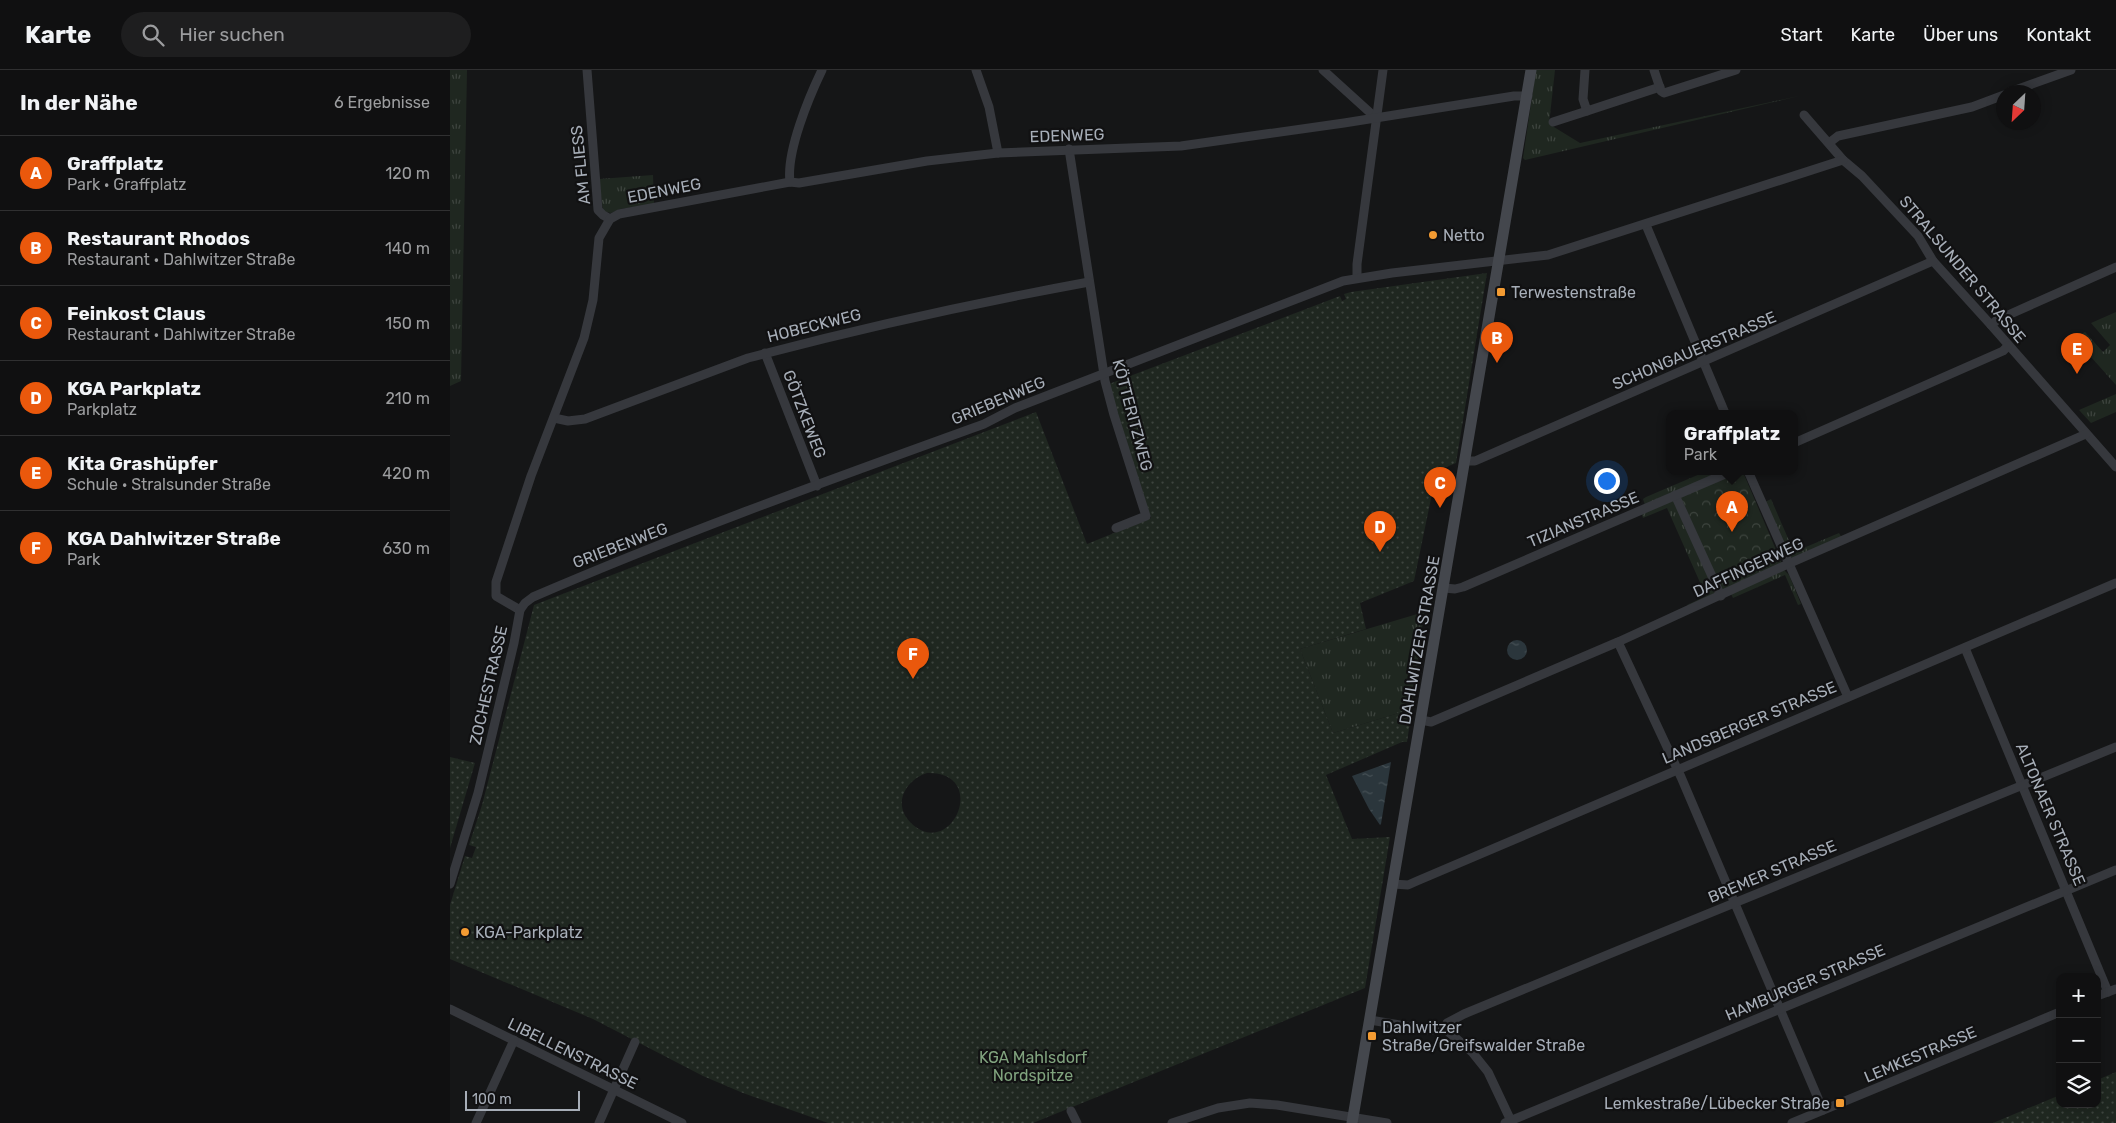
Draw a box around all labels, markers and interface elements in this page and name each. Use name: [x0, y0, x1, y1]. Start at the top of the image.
search box: [121, 12, 471, 57]
text: Karte: [25, 21, 91, 49]
icon: search: [139, 21, 167, 49]
text: Hier suchen: [179, 23, 285, 46]
text: Start: [1780, 24, 1823, 46]
text: Karte: [1851, 24, 1895, 46]
text: Über uns: [1923, 24, 1998, 46]
text: Kontakt: [2026, 24, 2091, 46]
north arrow: [1996, 85, 2041, 130]
text: In der Nähe: [20, 90, 138, 115]
text: 6 Ergebnisse: [334, 93, 430, 112]
street label: AM FLIESS: [567, 124, 594, 206]
street label: EDENWEG: [1029, 125, 1105, 146]
text: Graffplatz: [67, 152, 164, 175]
text: A: [30, 164, 42, 183]
text: 120 m: [385, 164, 430, 183]
street label: EDENWEG: [626, 174, 703, 207]
text: Park · Graffplatz: [67, 175, 186, 194]
street label: STRALSUNDER STRASSE: [1895, 192, 2030, 347]
place label: Netto: [1443, 226, 1485, 245]
text: Restaurant Rhodos: [67, 227, 250, 250]
marker: Netto: [1427, 229, 1439, 241]
text: B: [30, 239, 42, 258]
text: 140 m: [385, 239, 430, 258]
text: Restaurant · Dahlwitzer Straße: [67, 250, 295, 269]
place label: Terwestenstraße: [1511, 283, 1636, 302]
marker: Terwestenstraße: [1495, 286, 1507, 298]
text: Feinkost Claus: [67, 302, 206, 325]
street label: HOBECKWEG: [765, 305, 863, 346]
street label: SCHONGAUERSTRASSE: [1609, 307, 1779, 394]
text: C: [30, 314, 42, 333]
text: 150 m: [385, 314, 430, 333]
pin: B: [1481, 322, 1513, 363]
text: Restaurant · Dahlwitzer Straße: [67, 325, 295, 344]
pin: E: [2061, 333, 2093, 374]
street label: KÖTTERITZWEG: [1108, 357, 1157, 473]
street label: GÖTZKEWEG: [779, 367, 830, 461]
street label: GRIEBENWEG: [948, 372, 1048, 429]
text: KGA Parkplatz: [67, 377, 201, 400]
text: D: [30, 389, 42, 408]
text: 210 m: [385, 389, 430, 408]
text: Parkplatz: [67, 400, 137, 419]
popup: [1666, 410, 1798, 475]
text: Graffplatz: [1684, 422, 1780, 445]
text: Park: [1684, 445, 1717, 464]
text: Kita Grashüpfer: [67, 452, 218, 475]
text: E: [31, 464, 41, 483]
text: 420 m: [382, 464, 430, 483]
pin: C: [1424, 467, 1456, 508]
your location: [1594, 468, 1620, 494]
text: Schule · Stralsunder Straße: [67, 475, 271, 494]
street label: TIZIANSTRASSE: [1525, 487, 1642, 551]
pin: A: [1716, 491, 1748, 532]
pin: D: [1364, 511, 1396, 552]
street label: GRIEBENWEG: [570, 519, 670, 572]
text: KGA Dahlwitzer Straße: [67, 527, 281, 550]
street label: DAFFINGERWEG: [1690, 533, 1807, 601]
text: F: [31, 539, 41, 558]
text: 630 m: [382, 539, 430, 558]
text: Park: [67, 550, 100, 569]
street label: DAHLWITZER STRASSE: [1395, 554, 1444, 726]
street label: ZOCHESTRASSE: [466, 624, 511, 747]
pin: F: [897, 638, 929, 679]
street label: LANDSBERGER STRASSE: [1659, 677, 1839, 768]
street label: ALTONAER STRASSE: [2012, 740, 2089, 888]
street label: BREMER STRASSE: [1705, 836, 1839, 907]
place label: KGA-Parkplatz: [475, 923, 583, 942]
marker: KGA-Parkplatz: [459, 926, 471, 938]
street label: HAMBURGER STRASSE: [1722, 940, 1888, 1025]
map controls: [2056, 973, 2101, 1108]
button: +: [2056, 973, 2101, 1018]
street label: LIBELLENSTRASSE: [505, 1014, 641, 1093]
place label: Dahlwitzer Straße/Greifswalder Straße: [1382, 1018, 1585, 1055]
button: −: [2056, 1018, 2101, 1063]
street label: LEMKESTRASSE: [1861, 1022, 1979, 1087]
marker: Dahlwitzer Straße/Greifswalder Straße: [1366, 1030, 1378, 1042]
park label: KGA Mahlsdorf Nordspitze: [979, 1048, 1088, 1085]
button: layers: [2056, 1063, 2101, 1108]
scale bar: [465, 1088, 580, 1111]
text: 100 m: [472, 1091, 512, 1108]
place label: Lemkestraße/Lübecker Straße: [1604, 1094, 1830, 1113]
marker: Lemkestraße/Lübecker Straße: [1834, 1097, 1846, 1109]

